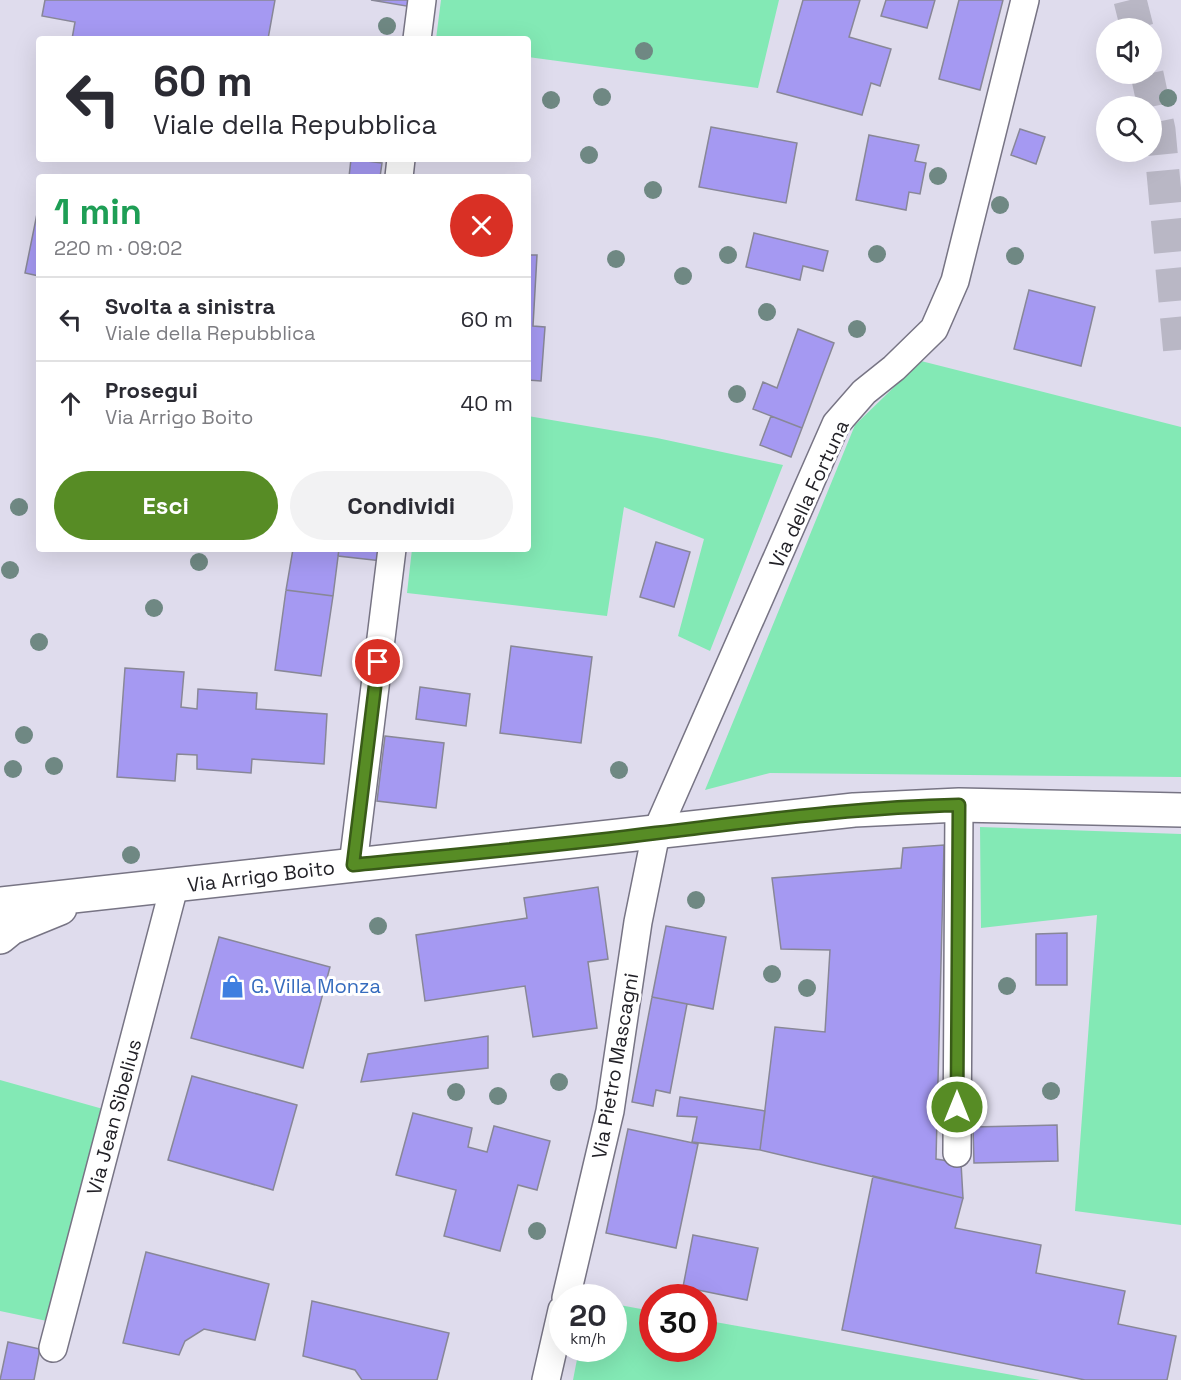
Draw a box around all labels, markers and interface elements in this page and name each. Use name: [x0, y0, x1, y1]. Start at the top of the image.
map controls: [1096, 18, 1162, 162]
button: sound: [1096, 18, 1162, 84]
text: 60 m: [153, 55, 253, 108]
icon: left: [54, 60, 132, 138]
button: search: [1096, 96, 1162, 162]
text: Viale della Repubblica: [153, 107, 437, 142]
text: 1 min: [54, 189, 142, 235]
button: close: [450, 194, 513, 257]
text: 220 m · 09:02: [54, 235, 182, 261]
text: Svolta a sinistra: [105, 292, 275, 320]
icon: left: [54, 303, 87, 336]
text: 60 m: [461, 305, 513, 333]
text: Viale della Repubblica: [105, 320, 315, 346]
text: Prosegui: [105, 376, 198, 404]
icon: ahead: [54, 387, 87, 420]
text: 40 m: [461, 389, 513, 417]
text: Via Arrigo Boito: [105, 404, 253, 430]
street label: Via della Fortuna: [763, 416, 855, 572]
button: Esci: [54, 471, 278, 540]
button: Condividi: [290, 471, 513, 540]
pin: [352, 636, 403, 687]
icon: arrive: [361, 645, 394, 678]
street label: Via Arrigo Boito: [186, 854, 336, 898]
street label: Via Pietro Mascagni: [586, 971, 644, 1161]
shop icon: G. Villa Monza: [220, 973, 246, 999]
place label: G. Villa Monza: [251, 973, 381, 999]
street label: Via Jean Sibelius: [81, 1036, 147, 1198]
position arrow: [925, 1075, 989, 1139]
speed limit sign: 30: [639, 1284, 717, 1362]
text: 20: [569, 1296, 607, 1335]
text: km/h: [570, 1329, 606, 1348]

